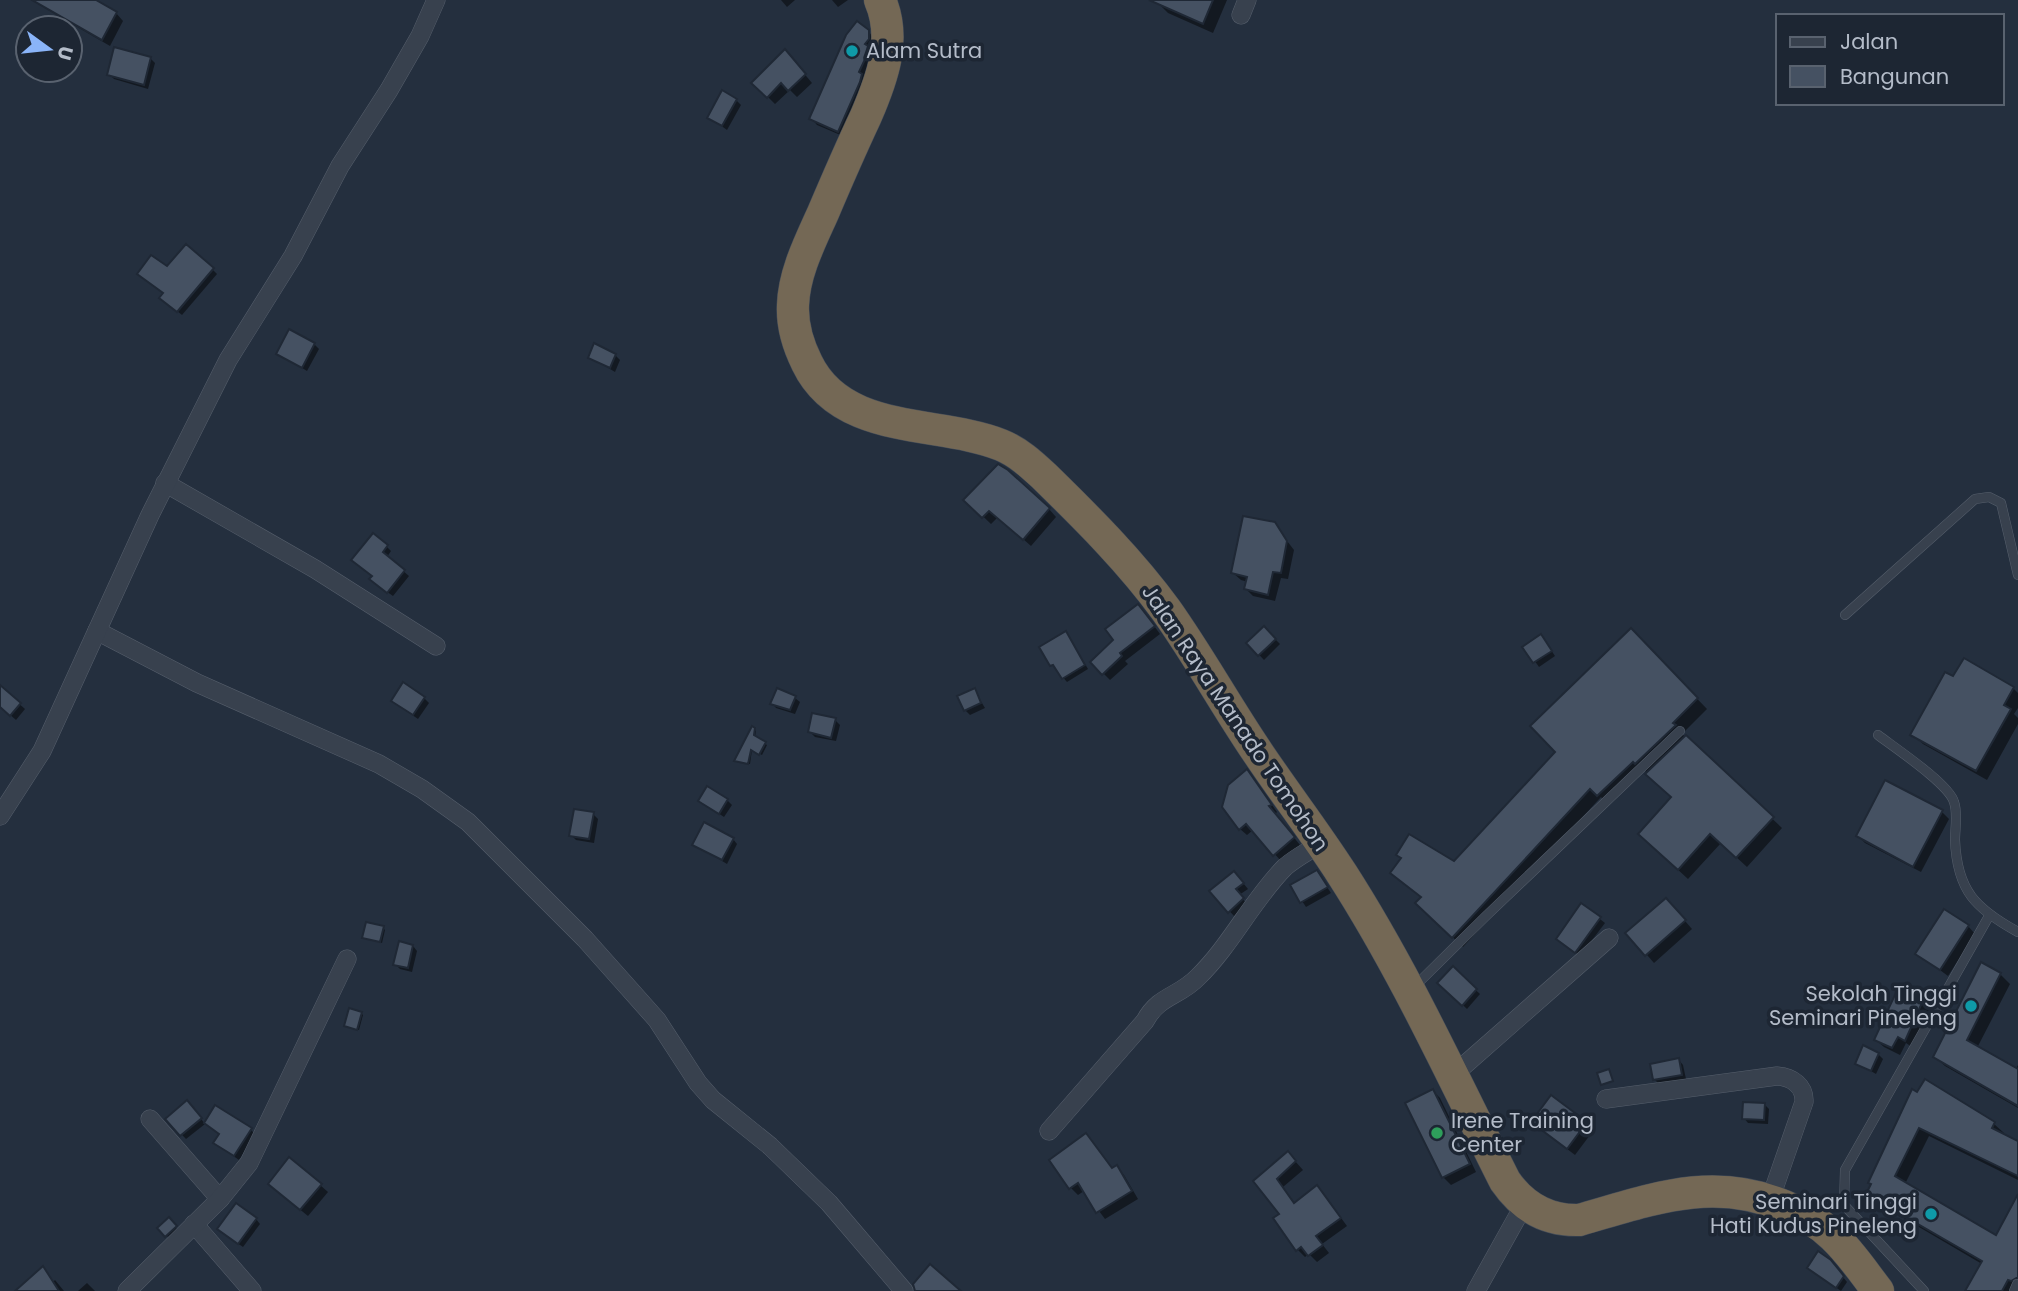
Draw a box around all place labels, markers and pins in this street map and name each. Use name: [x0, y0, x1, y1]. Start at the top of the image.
place label: Alam Sutra: [866, 36, 982, 65]
marker: Alam Sutra: [844, 43, 860, 59]
place label: Sekolah Tinggi Seminari Pineleng: [1769, 979, 1957, 1032]
marker: Sekolah Tinggi Seminari Pineleng: [1963, 998, 1979, 1014]
place label: Irene Training Center: [1451, 1106, 1594, 1159]
marker: Irene Training Center: [1429, 1125, 1445, 1141]
place label: Seminari Tinggi Hati Kudus Pineleng: [1710, 1187, 1917, 1240]
marker: Seminari Tinggi Hati Kudus Pineleng: [1923, 1206, 1939, 1222]

